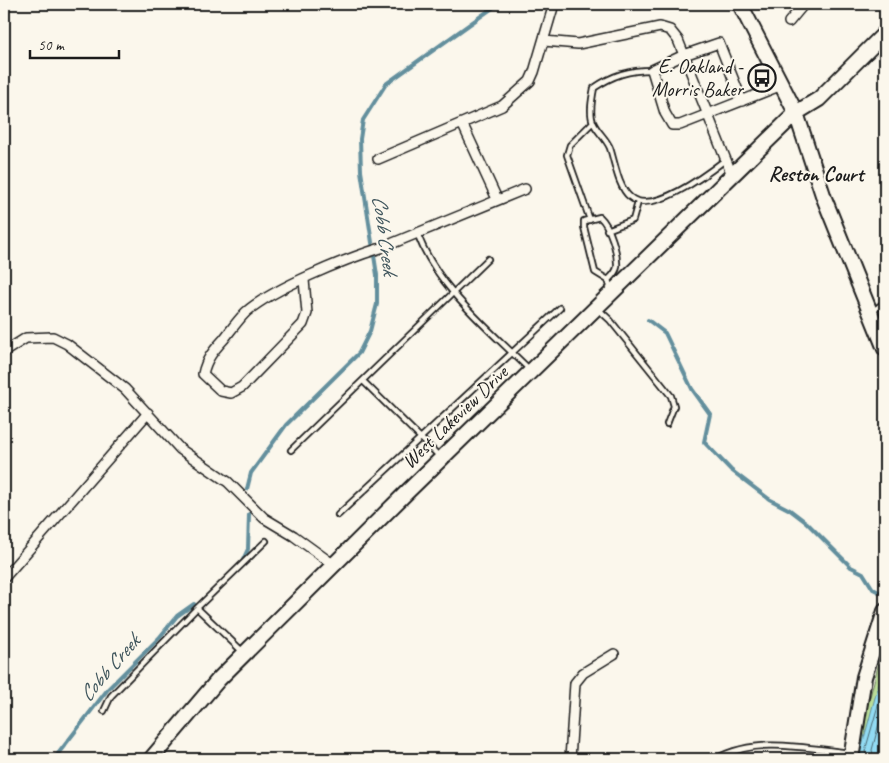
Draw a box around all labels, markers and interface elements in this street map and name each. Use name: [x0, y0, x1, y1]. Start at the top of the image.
scale bar: [30, 28, 119, 60]
text: 50 m: [38, 36, 65, 55]
place label: E. Oakland - Morris Baker: [652, 54, 745, 102]
bus stop icon: E. Oakland - Morris Baker: [747, 63, 777, 93]
district label: Reston Court: [769, 161, 866, 187]
water label: Cobb Creek: [367, 194, 404, 280]
street label: West Lakeview Drive: [397, 359, 514, 474]
water label: Cobb Creek: [73, 627, 147, 707]

